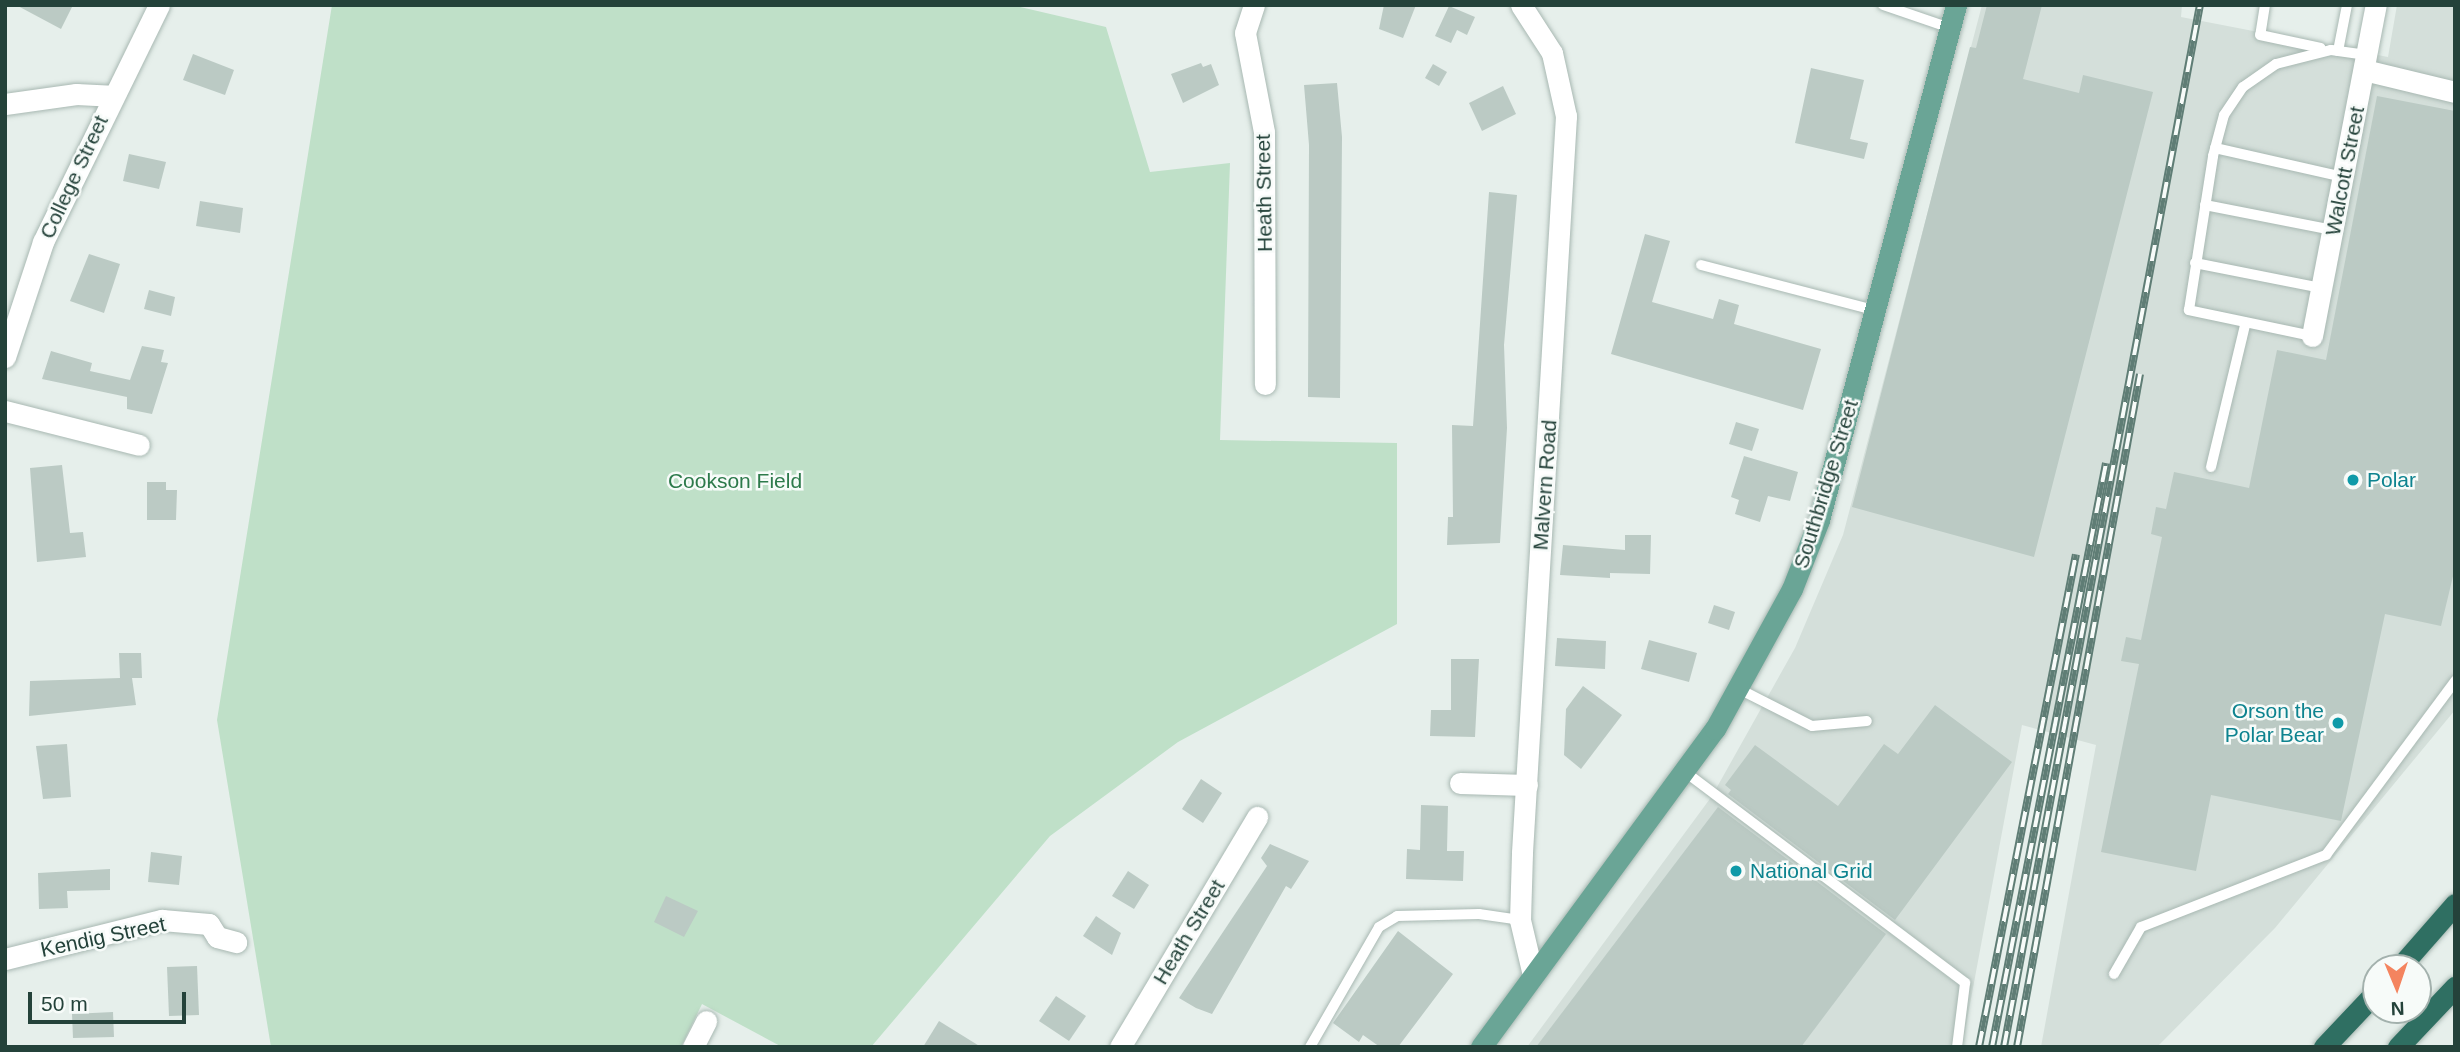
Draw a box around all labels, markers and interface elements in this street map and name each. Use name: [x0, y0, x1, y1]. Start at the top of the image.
street label: Walcott Street: [2320, 104, 2370, 238]
street label: College Street: [34, 111, 114, 243]
street label: Heath Street: [1250, 134, 1278, 252]
street label: Southbridge Street: [1788, 397, 1864, 571]
street label: Malvern Road: [1528, 419, 1562, 551]
place label: Polar: [2367, 467, 2416, 493]
park label: Cookson Field: [668, 468, 802, 494]
marker: Polar: [2345, 472, 2361, 488]
place label: Orson the Polar Bear: [2225, 698, 2324, 748]
marker: Orson the Polar Bear: [2330, 715, 2346, 731]
place label: National Grid: [1750, 858, 1873, 884]
marker: National Grid: [1728, 863, 1744, 879]
street label: Heath Street: [1148, 875, 1230, 989]
street label: Kendig Street: [38, 911, 168, 963]
north arrow: [2362, 954, 2432, 1024]
scale bar: [32, 978, 189, 1022]
text: 50 m: [41, 992, 88, 1015]
text: N: [2390, 998, 2405, 1019]

